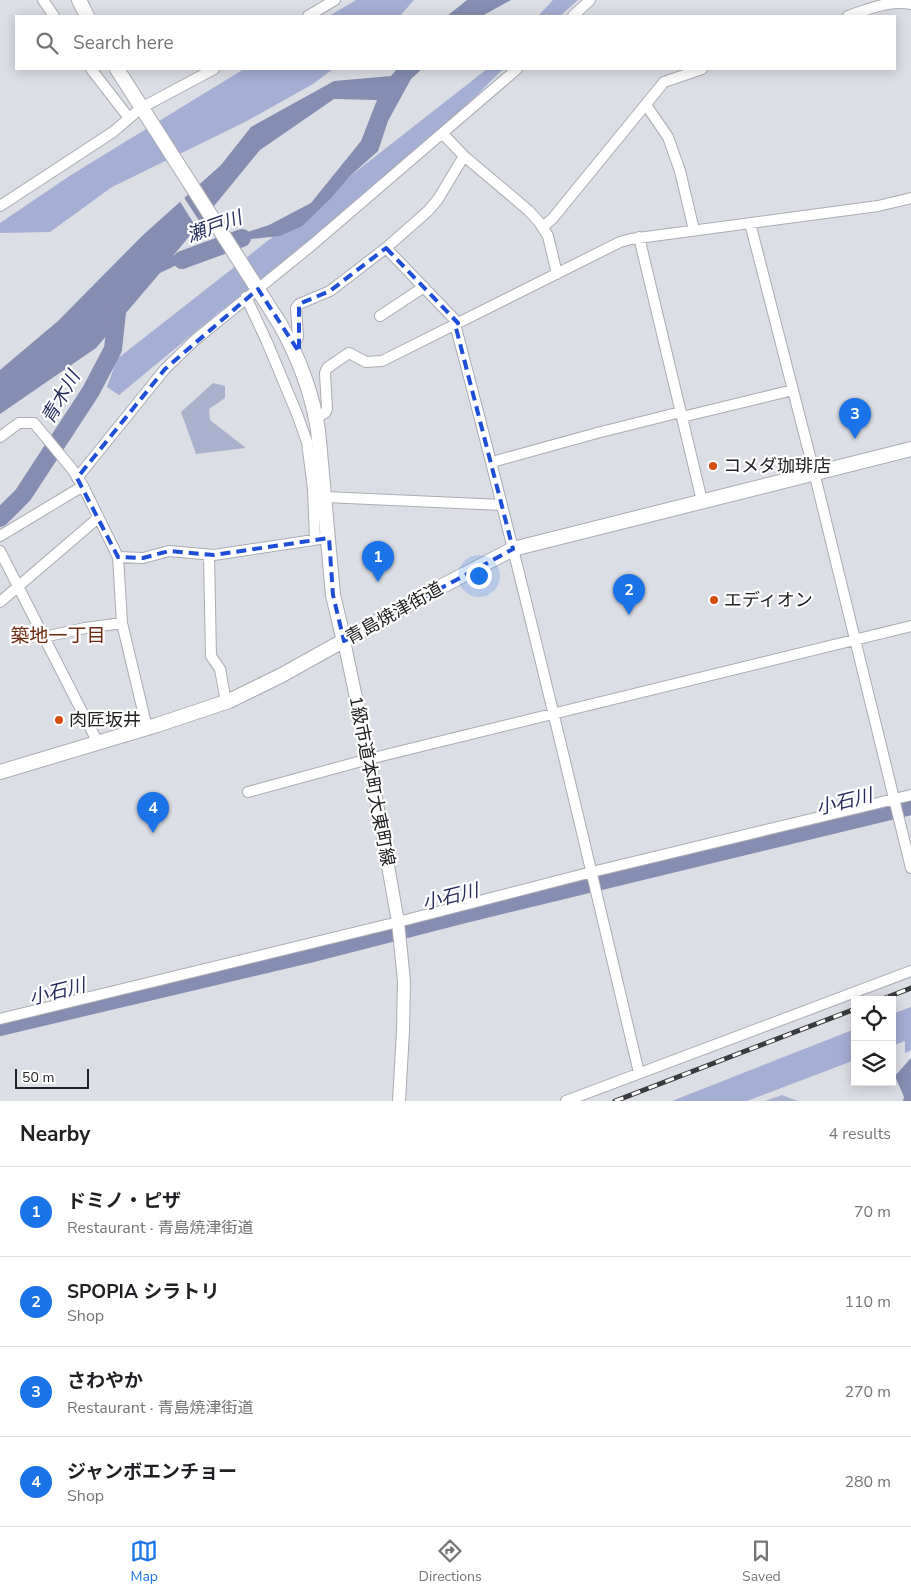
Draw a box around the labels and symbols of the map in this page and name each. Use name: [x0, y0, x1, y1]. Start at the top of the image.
water label: 瀬戸川: [183, 204, 247, 249]
water label: 青木川: [35, 365, 87, 429]
pin: 3: [839, 398, 871, 439]
place label: コメダ珈琲店: [723, 454, 831, 478]
marker: コメダ珈琲店: [707, 460, 719, 472]
pin: 1: [362, 541, 394, 582]
your location: [466, 563, 492, 589]
pin: 2: [613, 574, 645, 615]
street label: 青島焼津街道: [341, 576, 447, 650]
place label: エディオン: [724, 588, 813, 612]
marker: エディオン: [708, 594, 720, 606]
district label: 築地一丁目: [10, 623, 106, 649]
street label: 1級市道本町大東町線: [344, 694, 400, 868]
place label: 肉匠坂井: [69, 708, 141, 732]
marker: 肉匠坂井: [53, 714, 65, 726]
water label: 小石川: [813, 782, 877, 821]
pin: 4: [137, 792, 169, 833]
water label: 小石川: [419, 877, 483, 916]
water label: 小石川: [26, 972, 90, 1011]
scale bar: [15, 1066, 89, 1089]

